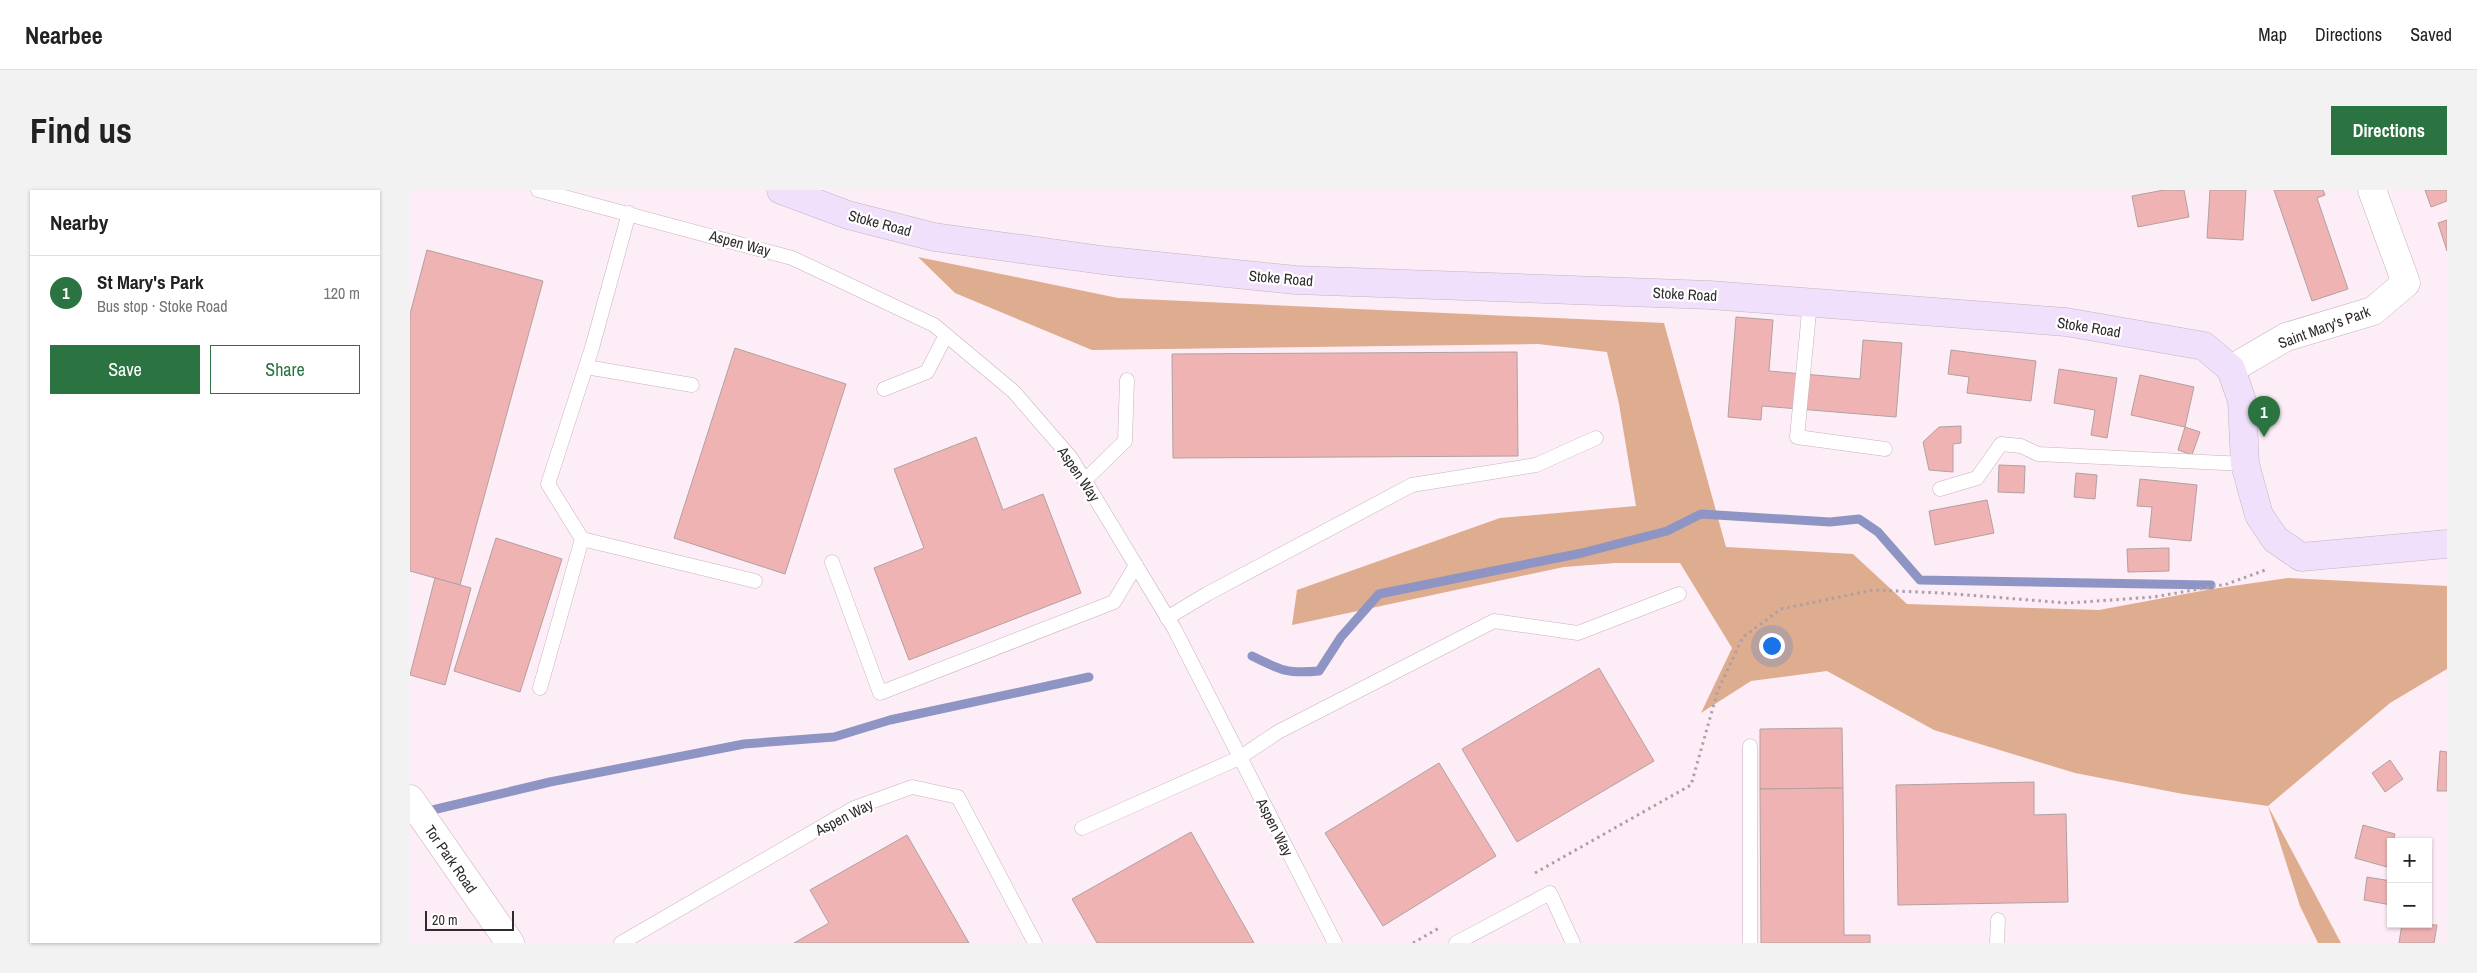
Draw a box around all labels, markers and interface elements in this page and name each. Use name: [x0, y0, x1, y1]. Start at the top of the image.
text: Nearbee: [25, 19, 103, 51]
text: Map: [2258, 22, 2287, 47]
text: Directions: [2315, 22, 2382, 47]
text: Saved: [2410, 22, 2452, 47]
button: Directions: [2331, 106, 2447, 155]
text: Find us: [30, 107, 132, 154]
street label: Stoke Road: [846, 205, 914, 241]
text: Nearby: [50, 208, 108, 237]
street label: Aspen Way: [706, 225, 774, 261]
street label: Stoke Road: [1248, 265, 1314, 291]
text: St Mary's Park: [97, 269, 204, 295]
text: 1: [62, 282, 70, 304]
text: 120 m: [324, 282, 360, 304]
street label: Stoke Road: [1652, 282, 1718, 306]
text: Bus stop · Stoke Road: [97, 295, 228, 317]
street label: Saint Mary's Park: [2275, 300, 2374, 353]
street label: Stoke Road: [2056, 312, 2122, 342]
button: Save: [50, 345, 200, 394]
button: Share: [210, 345, 360, 394]
pin: 1: [2248, 396, 2280, 437]
street label: Aspen Way: [1052, 441, 1106, 506]
your location: [1759, 633, 1785, 659]
street label: Aspen Way: [811, 793, 877, 841]
street label: Aspen Way: [1251, 794, 1299, 860]
street label: Tor Park Road: [420, 821, 482, 897]
map controls: [2387, 838, 2432, 928]
button: +: [2387, 838, 2432, 883]
button: −: [2387, 883, 2432, 928]
scale bar: [425, 908, 514, 931]
text: 20 m: [432, 911, 458, 929]

